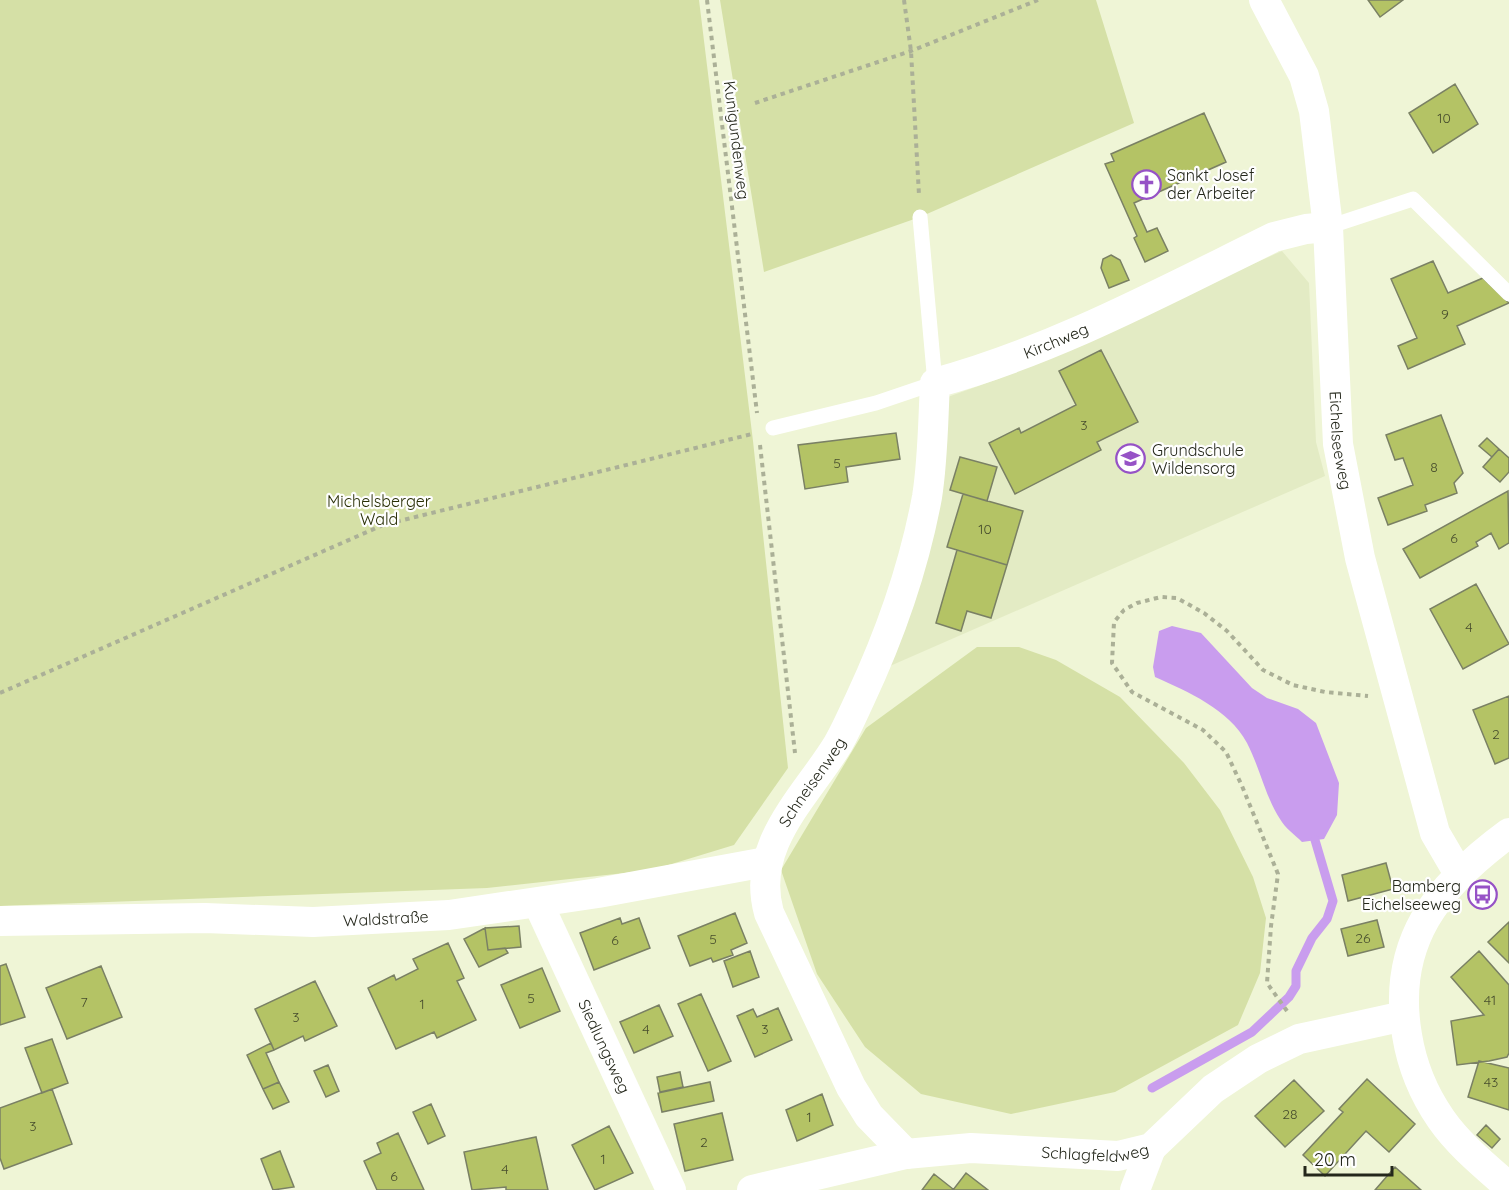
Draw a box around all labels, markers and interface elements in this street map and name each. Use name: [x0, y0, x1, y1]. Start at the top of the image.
street label: Kunigundenweg: [720, 79, 754, 201]
house number: 10: [1437, 109, 1451, 127]
place label: Sankt Josef der Arbeiter: [1167, 165, 1255, 203]
church icon: Sankt Josef der Arbeiter: [1130, 168, 1162, 200]
house number: 9: [1441, 305, 1449, 323]
street label: Kirchweg: [1020, 318, 1091, 363]
street label: Eichelseeweg: [1326, 391, 1357, 491]
house number: 3: [1080, 416, 1088, 434]
place label: Grundschule Wildensorg: [1152, 440, 1244, 478]
school or university icon: Grundschule Wildensorg: [1115, 443, 1147, 475]
house number: 5: [833, 454, 841, 472]
house number: 8: [1430, 458, 1438, 476]
park label: Michelsberger Wald: [327, 491, 431, 529]
house number: 10: [978, 520, 992, 538]
house number: 6: [1450, 529, 1458, 547]
house number: 4: [1465, 618, 1473, 636]
house number: 2: [1492, 725, 1500, 743]
street label: Schneisenweg: [774, 734, 850, 831]
place label: Bamberg Eichelseeweg: [1362, 876, 1461, 914]
bus stop icon: Bamberg Eichelseeweg: [1466, 879, 1498, 911]
street label: Waldstraße: [343, 906, 429, 930]
house number: 26: [1355, 929, 1371, 947]
house number: 5: [709, 930, 717, 948]
house number: 6: [611, 931, 619, 949]
house number: 5: [527, 989, 535, 1007]
house number: 41: [1484, 991, 1496, 1009]
house number: 7: [80, 993, 88, 1011]
house number: 1: [419, 995, 425, 1013]
street label: Siedlungsweg: [574, 996, 635, 1097]
house number: 3: [292, 1008, 300, 1026]
house number: 4: [642, 1020, 650, 1038]
house number: 3: [761, 1020, 769, 1038]
house number: 43: [1484, 1073, 1498, 1091]
house number: 28: [1282, 1105, 1298, 1123]
house number: 1: [806, 1108, 812, 1126]
house number: 3: [29, 1117, 37, 1135]
house number: 2: [700, 1133, 708, 1151]
street label: Schlagfeldweg: [1041, 1139, 1151, 1166]
scale bar: [1305, 1139, 1392, 1177]
text: 20 m: [1314, 1148, 1356, 1171]
house number: 1: [600, 1150, 606, 1168]
house number: 4: [501, 1160, 509, 1178]
house number: 6: [390, 1167, 398, 1185]

